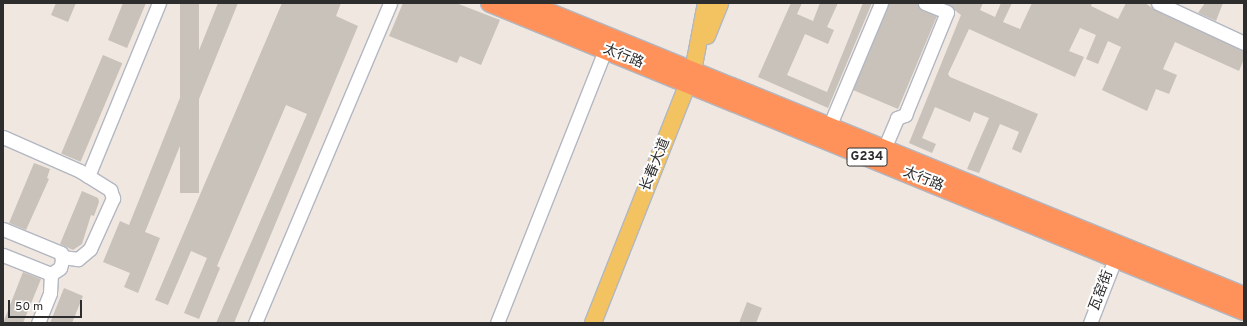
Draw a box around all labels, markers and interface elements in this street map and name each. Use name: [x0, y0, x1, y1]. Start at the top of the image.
street label: 太行路: [600, 41, 646, 73]
street label: 长春大道: [638, 136, 674, 194]
road number: G234: [846, 146, 888, 168]
street label: 太行路: [900, 164, 946, 196]
street label: 瓦窑街: [1087, 268, 1117, 314]
scale bar: [10, 292, 84, 318]
text: 50 m: [15, 299, 43, 315]

